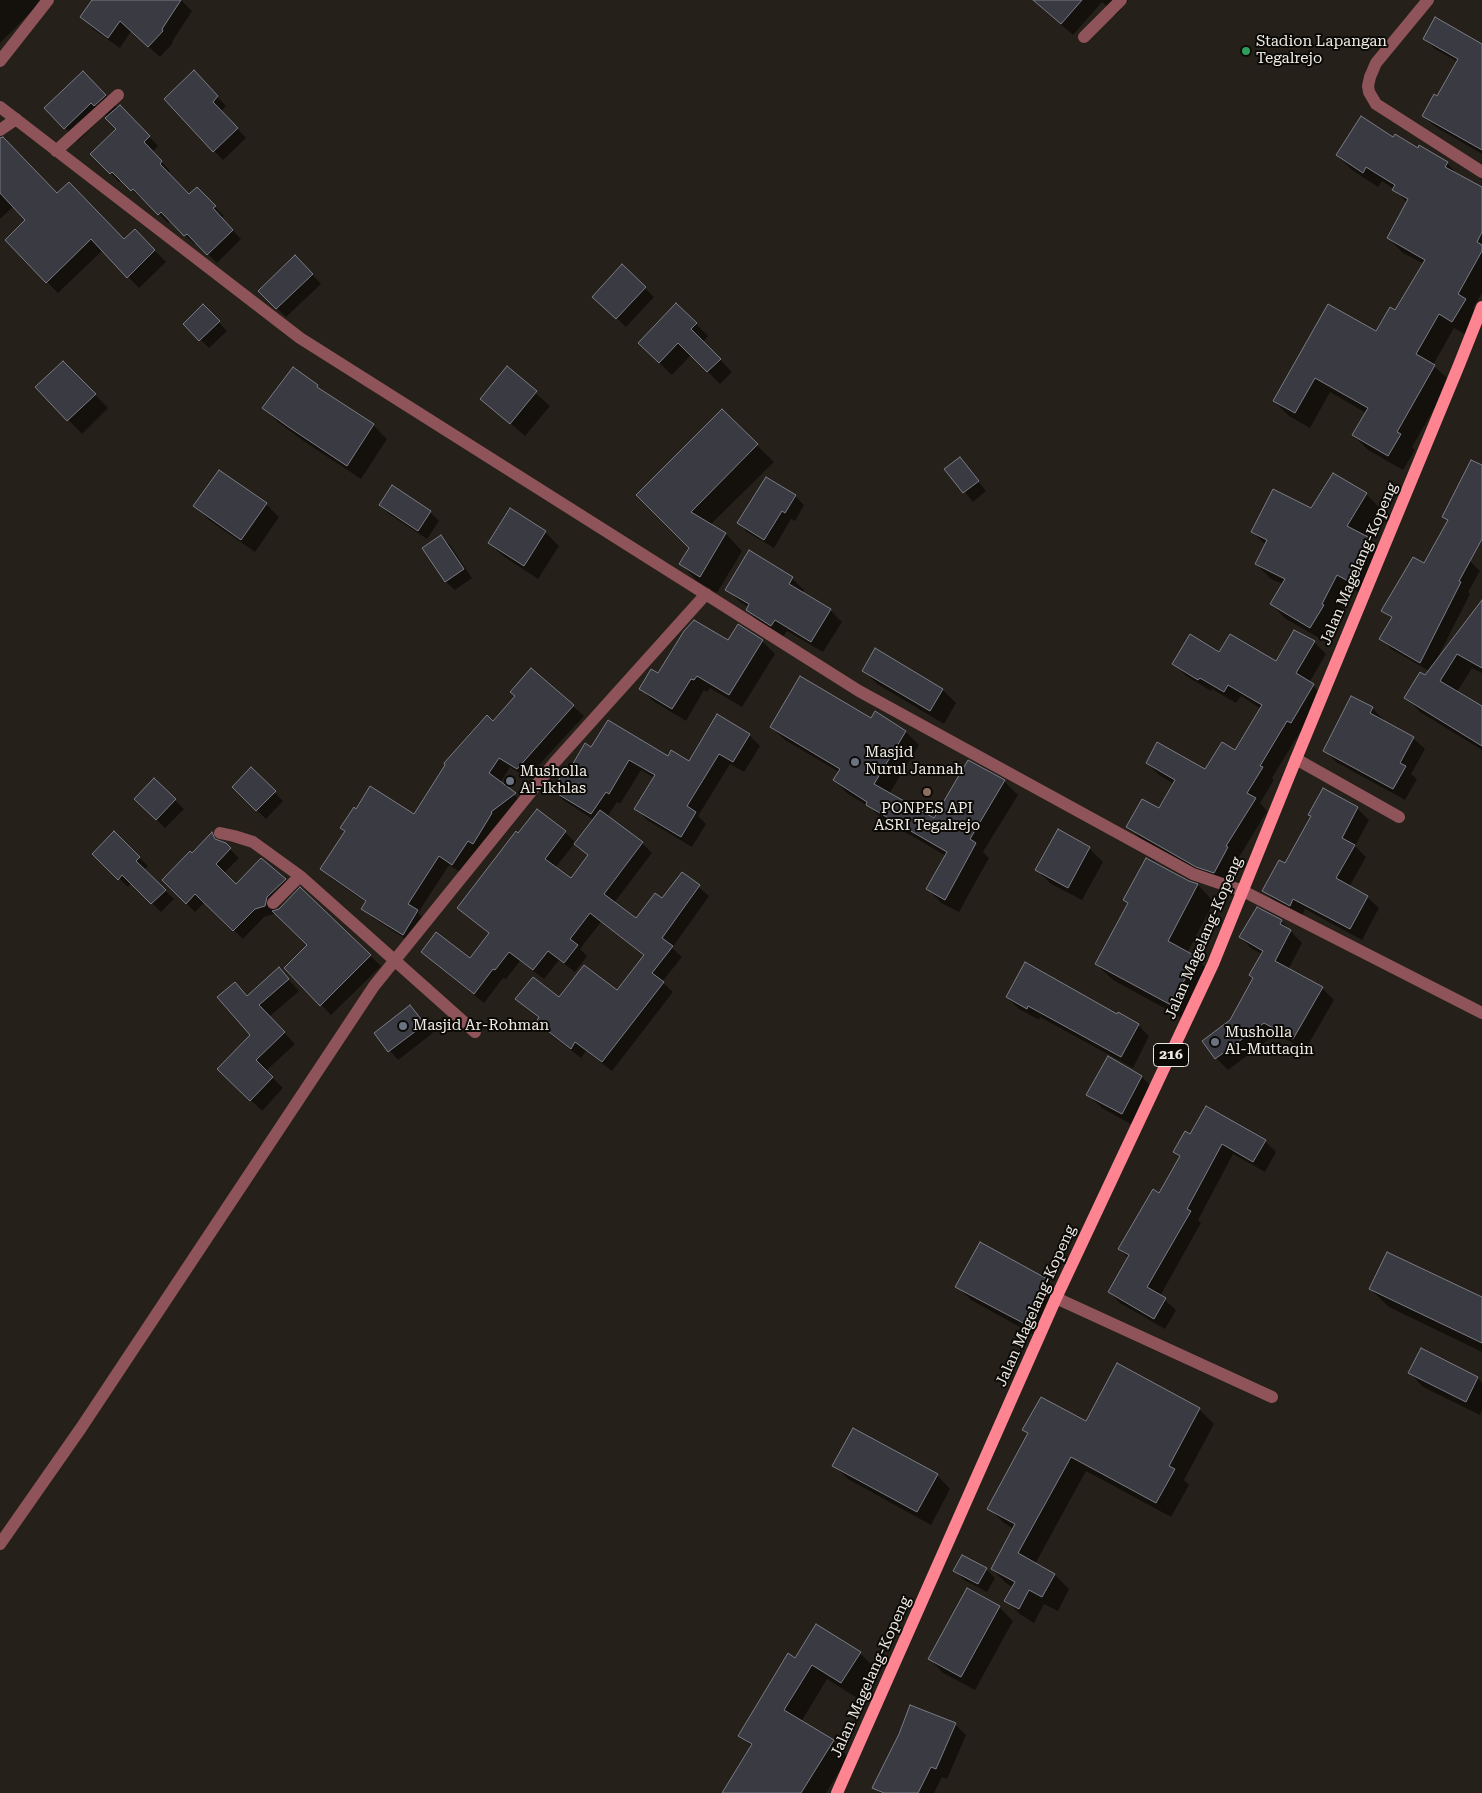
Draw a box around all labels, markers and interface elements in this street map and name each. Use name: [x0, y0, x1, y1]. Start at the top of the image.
place label: Stadion Lapangan Tegalrejo: [1256, 33, 1387, 68]
marker: Stadion Lapangan Tegalrejo: [1240, 45, 1252, 57]
street label: Jalan Magelang-Kopeng: [1317, 480, 1401, 648]
place label: Masjid Nurul Jannah: [865, 744, 964, 779]
marker: Masjid Nurul Jannah: [849, 756, 861, 768]
place label: Musholla Al-Ikhlas: [520, 763, 587, 798]
marker: Musholla Al-Ikhlas: [504, 775, 516, 787]
marker: PONPES API ASRI Tegalrejo: [921, 786, 933, 798]
place label: PONPES API ASRI Tegalrejo: [874, 800, 980, 835]
street label: Jalan Magelang-Kopeng: [1162, 854, 1246, 1022]
place label: Masjid Ar-Rohman: [413, 1017, 549, 1035]
marker: Masjid Ar-Rohman: [397, 1020, 409, 1032]
place label: Musholla Al-Muttaqin: [1225, 1024, 1314, 1059]
marker: Musholla Al-Muttaqin: [1209, 1036, 1221, 1048]
road number: 216: [1154, 1044, 1188, 1066]
street label: Jalan Magelang-Kopeng: [992, 1223, 1080, 1389]
street label: Jalan Magelang-Kopeng: [827, 1594, 915, 1760]

